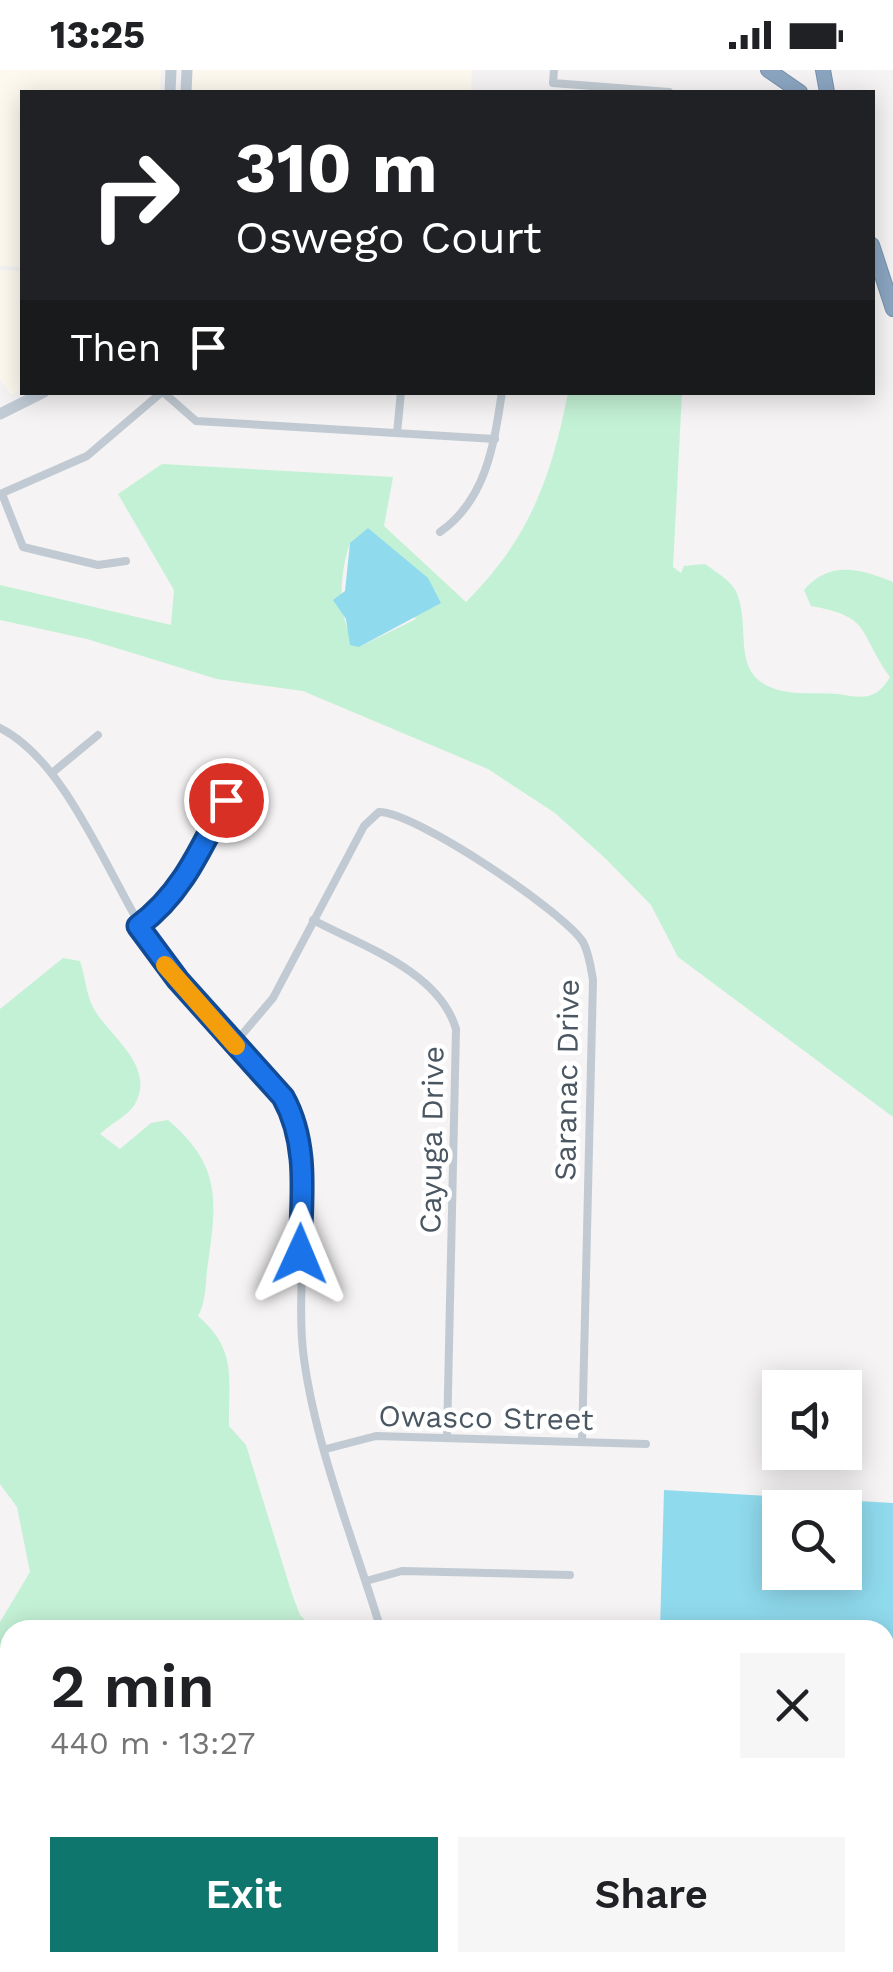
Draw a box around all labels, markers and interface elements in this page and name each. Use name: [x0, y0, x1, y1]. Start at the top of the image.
text: 13:25: [50, 13, 145, 57]
text: 310 m: [235, 127, 438, 209]
icon: right: [70, 130, 200, 260]
text: Oswego Court: [235, 211, 542, 264]
icon: arrive: [181, 320, 236, 375]
text: Then: [70, 326, 161, 370]
pin: [184, 758, 269, 843]
icon: arrive: [199, 773, 254, 828]
street label: Saranac Drive: [547, 979, 586, 1181]
street label: Cayuga Drive: [412, 1046, 451, 1234]
position arrow: [248, 1202, 352, 1306]
map controls: [762, 1370, 862, 1590]
button: sound: [762, 1370, 862, 1470]
street label: Owasco Street: [378, 1398, 594, 1437]
button: search: [762, 1490, 862, 1590]
text: 2 min: [50, 1651, 215, 1722]
button: close: [740, 1653, 845, 1758]
text: 440 m · 13:27: [50, 1724, 255, 1762]
button: Exit: [50, 1837, 438, 1952]
button: Share: [458, 1837, 845, 1952]

